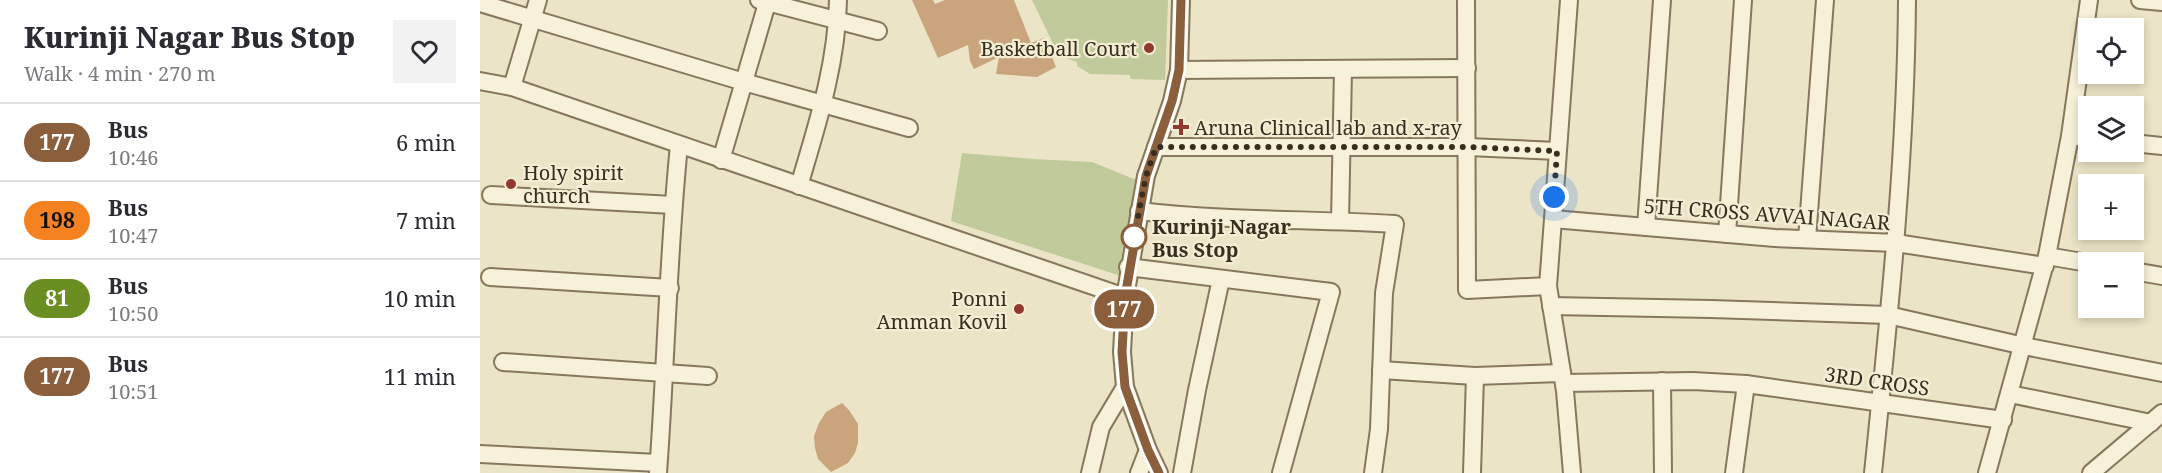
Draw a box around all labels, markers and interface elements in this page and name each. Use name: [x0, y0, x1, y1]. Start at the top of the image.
text: Kurinji Nagar Bus Stop: [24, 18, 355, 56]
map controls: [2078, 18, 2144, 318]
button: locate: [2078, 18, 2144, 84]
button: heart: [393, 20, 456, 83]
place label: Basketball Court: [980, 35, 1137, 62]
marker: Basketball Court: [1142, 41, 1156, 55]
text: Walk · 4 min · 270 m: [24, 60, 216, 87]
button: layers: [2078, 96, 2144, 162]
text: Bus: [108, 114, 148, 144]
place label: Aruna Clinical lab and x-ray: [1194, 114, 1462, 141]
marker: Aruna Clinical lab and x-ray: [1172, 118, 1190, 136]
text: 6 min: [396, 127, 456, 157]
text: 177: [39, 128, 75, 156]
text: 10:46: [108, 144, 158, 171]
place label: Holy spirit church: [523, 159, 624, 209]
button: +: [2078, 174, 2144, 240]
marker: Holy spirit church: [504, 177, 518, 191]
your location: [1539, 182, 1569, 212]
text: Bus: [108, 192, 148, 222]
street label: 5TH CROSS AVVAI NAGAR: [1643, 192, 1892, 236]
text: 7 min: [396, 205, 456, 235]
text: 198: [39, 206, 75, 234]
place label: Kurinji Nagar Bus Stop: [1152, 213, 1292, 263]
text: 10:47: [108, 222, 158, 249]
marker: Kurinji Nagar Bus Stop: [1121, 224, 1147, 250]
button: −: [2078, 252, 2144, 318]
text: Bus: [108, 270, 148, 300]
text: 10 min: [384, 283, 456, 313]
text: 81: [45, 284, 69, 312]
place label: Ponni Amman Kovil: [876, 285, 1008, 335]
line badge: 177: [1090, 290, 1158, 328]
text: 177: [1106, 295, 1142, 323]
text: 10:50: [108, 300, 158, 327]
marker: Ponni Amman Kovil: [1012, 302, 1026, 316]
text: Bus: [108, 348, 148, 378]
street label: 3RD CROSS: [1823, 360, 1931, 402]
text: 11 min: [384, 361, 456, 391]
text: 177: [39, 362, 75, 390]
text: 10:51: [108, 378, 158, 405]

